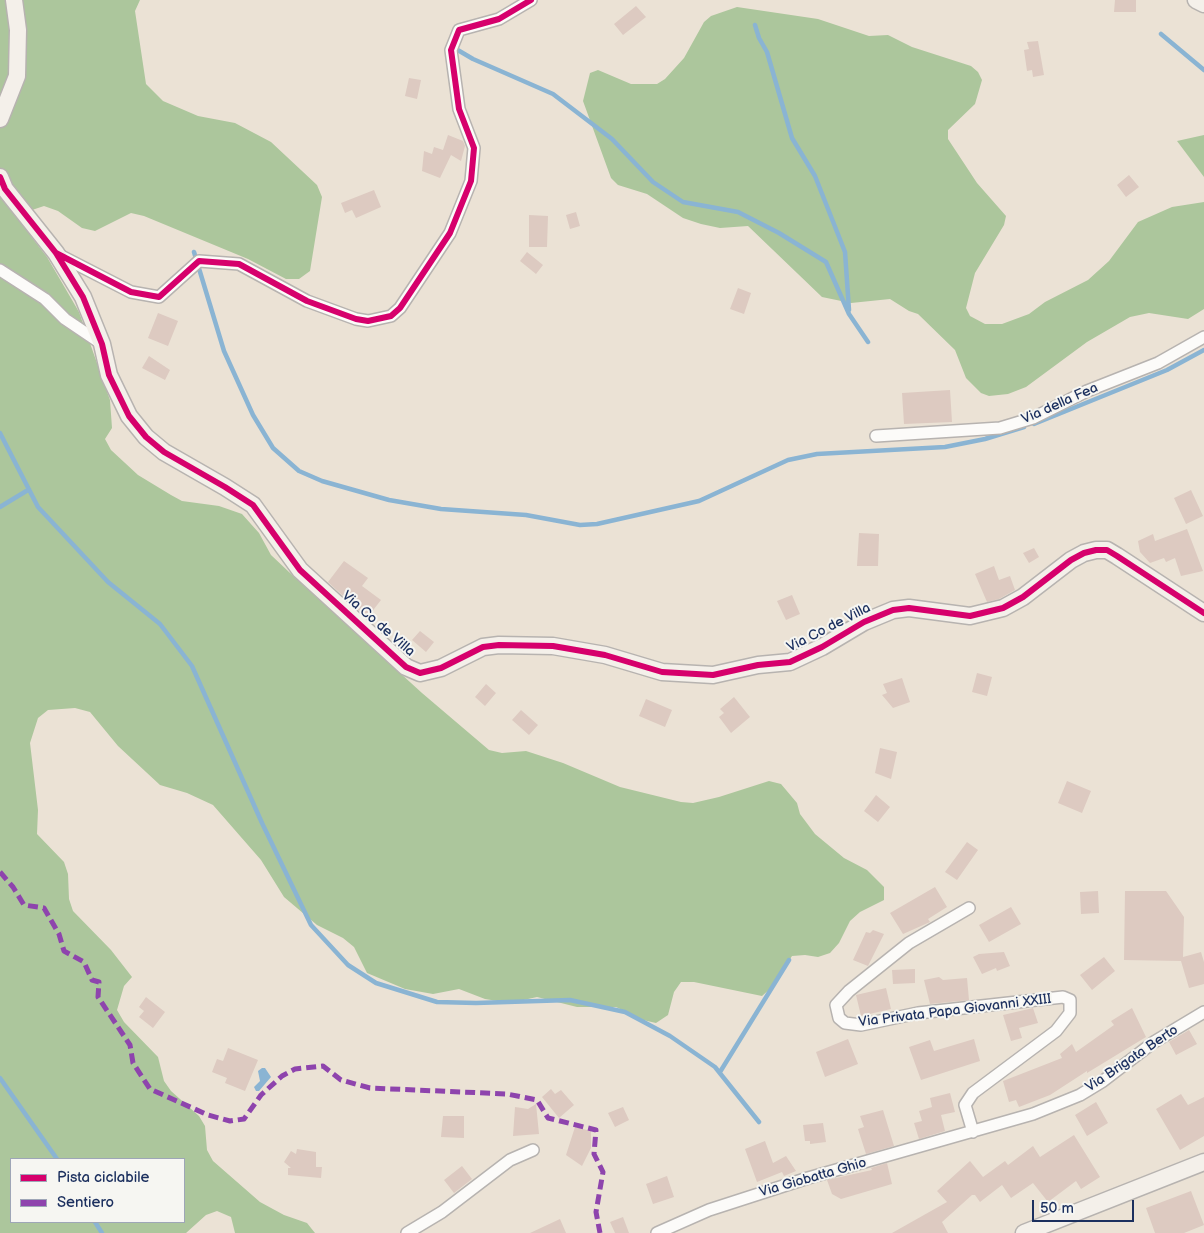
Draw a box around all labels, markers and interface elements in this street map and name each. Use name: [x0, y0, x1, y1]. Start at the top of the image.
street label: Via della Fea: [1019, 380, 1101, 428]
street label: Via Co de Villa: [338, 588, 418, 660]
street label: Via Co de Villa: [784, 600, 874, 656]
street label: Via Privata Papa Giovanni XXIII: [858, 991, 1052, 1031]
street label: Via Brigata Berto: [1082, 1022, 1182, 1096]
street label: Via Giobatta Ghio: [758, 1155, 868, 1201]
legend: [10, 1158, 185, 1223]
text: Pista ciclabile: [57, 1168, 149, 1187]
scale bar: [1034, 1190, 1136, 1222]
text: Sentiero: [57, 1193, 114, 1212]
text: 50 m: [1040, 1199, 1074, 1218]

